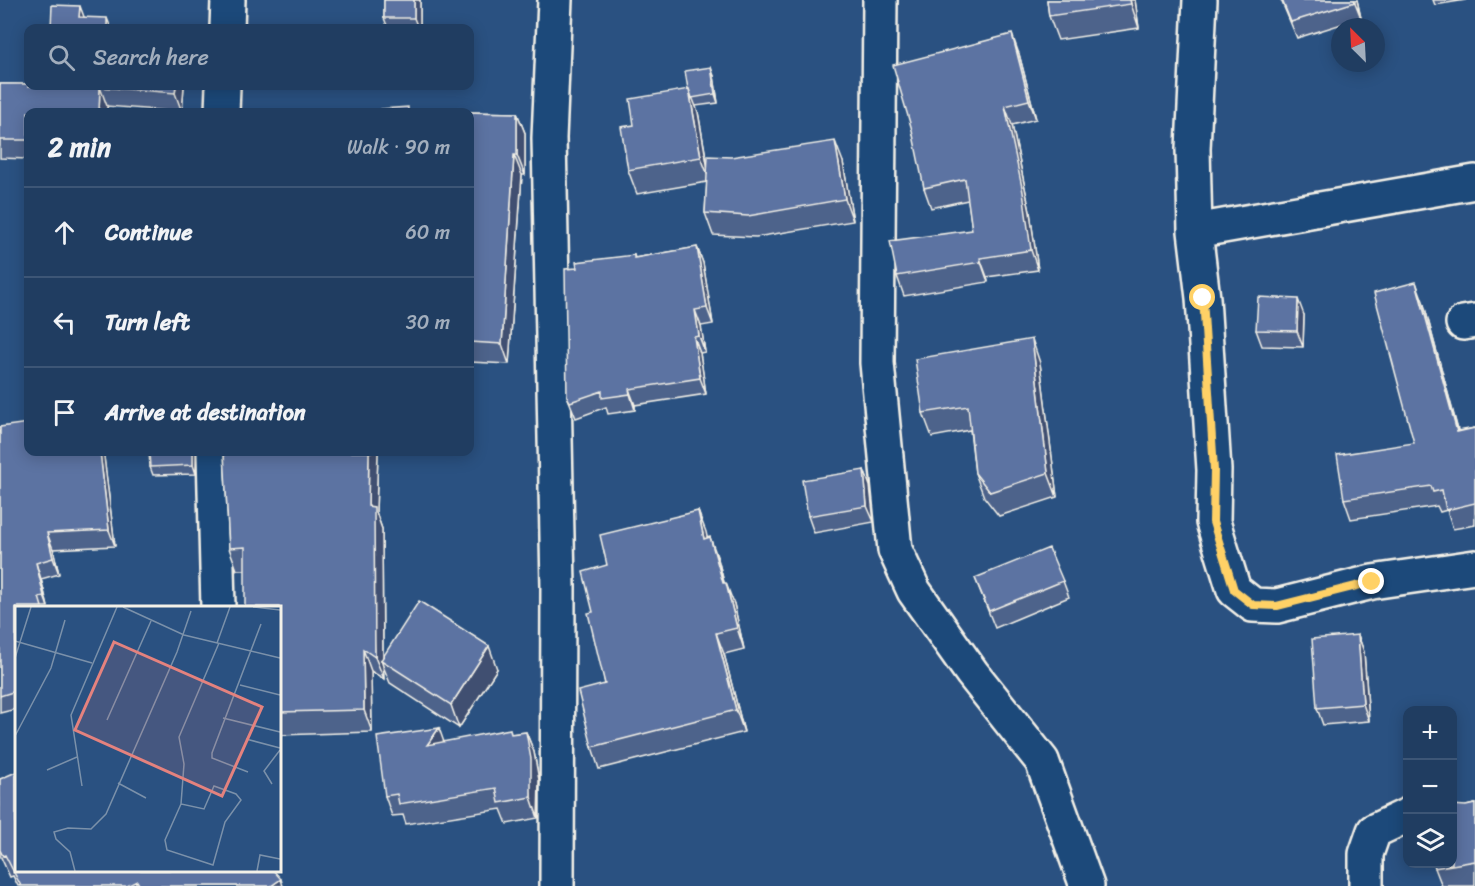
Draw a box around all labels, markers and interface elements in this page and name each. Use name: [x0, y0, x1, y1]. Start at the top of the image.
north arrow: [1331, 18, 1385, 72]
search box: [24, 24, 474, 90]
text: Search here: [93, 38, 209, 77]
icon: search: [45, 41, 78, 74]
text: 2 min: [48, 124, 111, 170]
text: Walk · 90 m: [347, 130, 450, 165]
text: Continue: [105, 213, 193, 252]
text: 60 m: [405, 215, 450, 250]
icon: ahead: [48, 216, 81, 249]
route start: [1189, 284, 1215, 310]
text: Turn left: [105, 303, 190, 342]
text: 30 m: [406, 305, 450, 340]
icon: left: [48, 306, 81, 339]
text: Arrive at destination: [105, 393, 306, 432]
icon: arrive: [48, 396, 81, 429]
route end: [1358, 568, 1384, 594]
inset map: [15, 606, 280, 871]
map controls: [1403, 706, 1457, 868]
button: +: [1403, 706, 1457, 760]
button: −: [1403, 760, 1457, 814]
button: layers: [1403, 814, 1457, 868]

